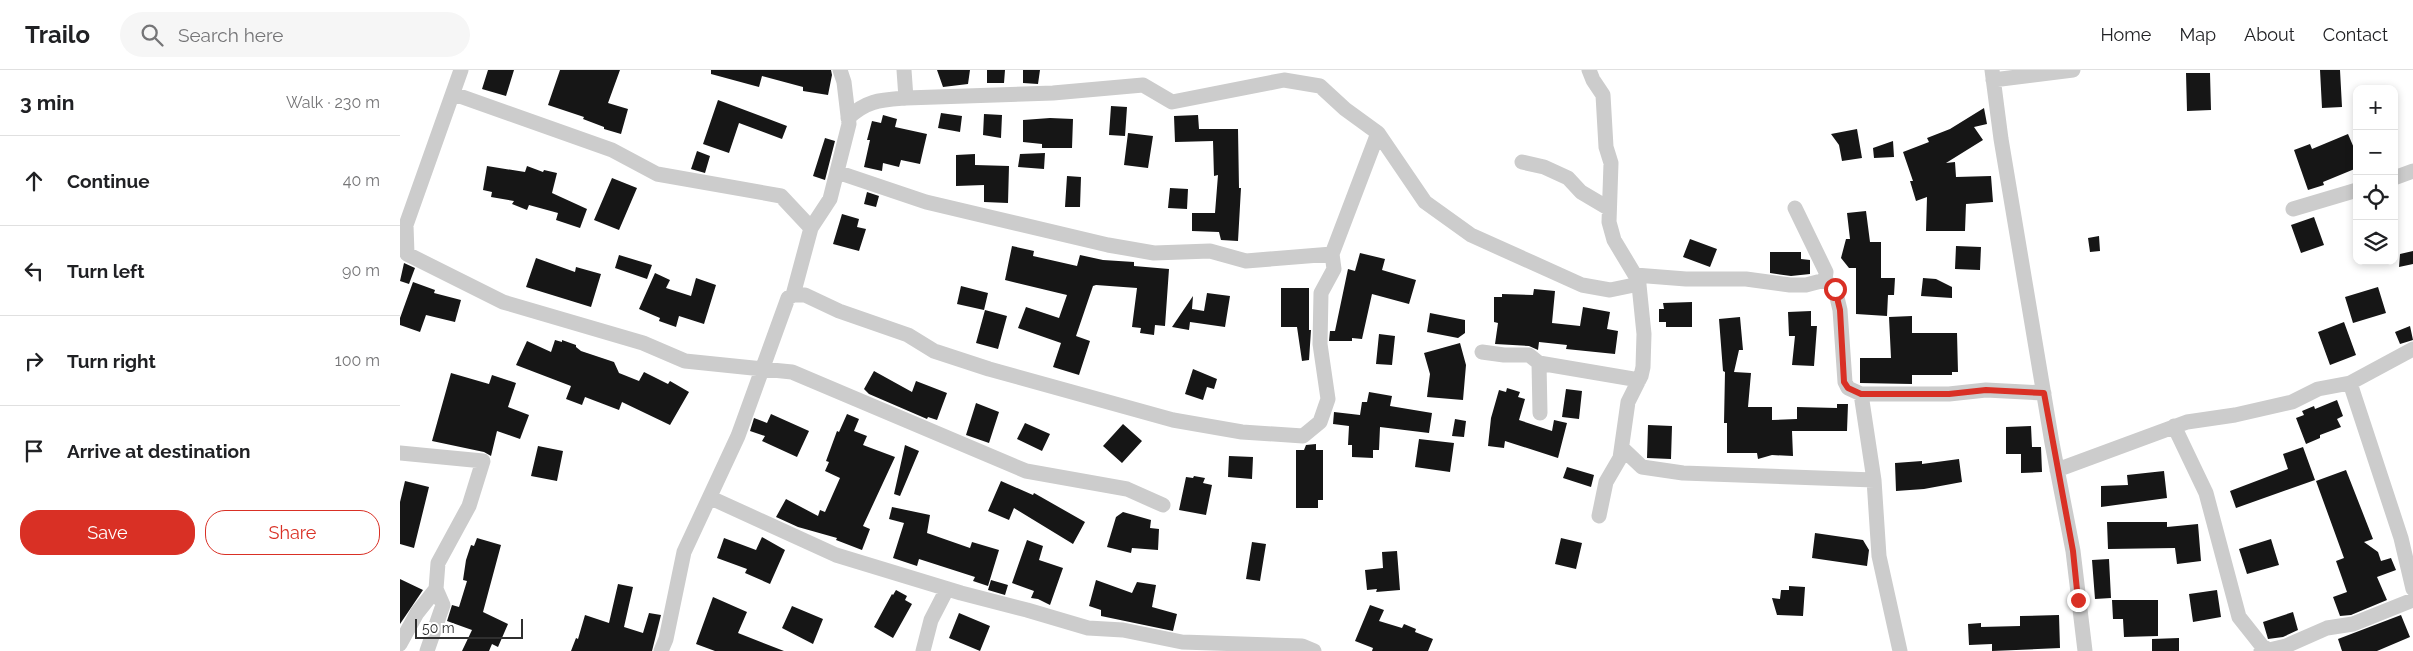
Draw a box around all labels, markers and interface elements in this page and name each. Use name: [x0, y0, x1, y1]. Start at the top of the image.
search box: [120, 12, 470, 57]
text: Trailo: [25, 20, 90, 49]
icon: search: [138, 21, 166, 49]
text: Search here: [178, 24, 283, 46]
text: Home: [2100, 24, 2151, 45]
text: Map: [2179, 24, 2216, 45]
text: About: [2244, 24, 2295, 45]
text: Contact: [2323, 24, 2388, 45]
map controls: [2353, 85, 2398, 265]
button: +: [2353, 85, 2398, 130]
text: 3 min: [20, 90, 74, 115]
text: Walk · 230 m: [286, 93, 380, 112]
button: −: [2353, 130, 2398, 175]
icon: ahead: [20, 167, 48, 195]
text: Continue: [67, 170, 150, 192]
text: 40 m: [343, 171, 380, 190]
button: locate: [2353, 175, 2398, 220]
button: layers: [2353, 220, 2398, 265]
icon: left: [20, 257, 48, 285]
text: Turn left: [67, 260, 144, 282]
text: 90 m: [342, 261, 380, 280]
route start: [1824, 278, 1847, 301]
icon: right: [20, 347, 48, 375]
text: Turn right: [67, 350, 156, 372]
text: 100 m: [335, 351, 380, 370]
icon: arrive: [20, 437, 48, 465]
text: Arrive at destination: [67, 440, 251, 462]
button: Save: [20, 510, 195, 555]
button: Share: [205, 510, 380, 555]
route end: [2067, 589, 2090, 612]
scale bar: [415, 616, 522, 639]
text: 50 m: [422, 620, 455, 636]

